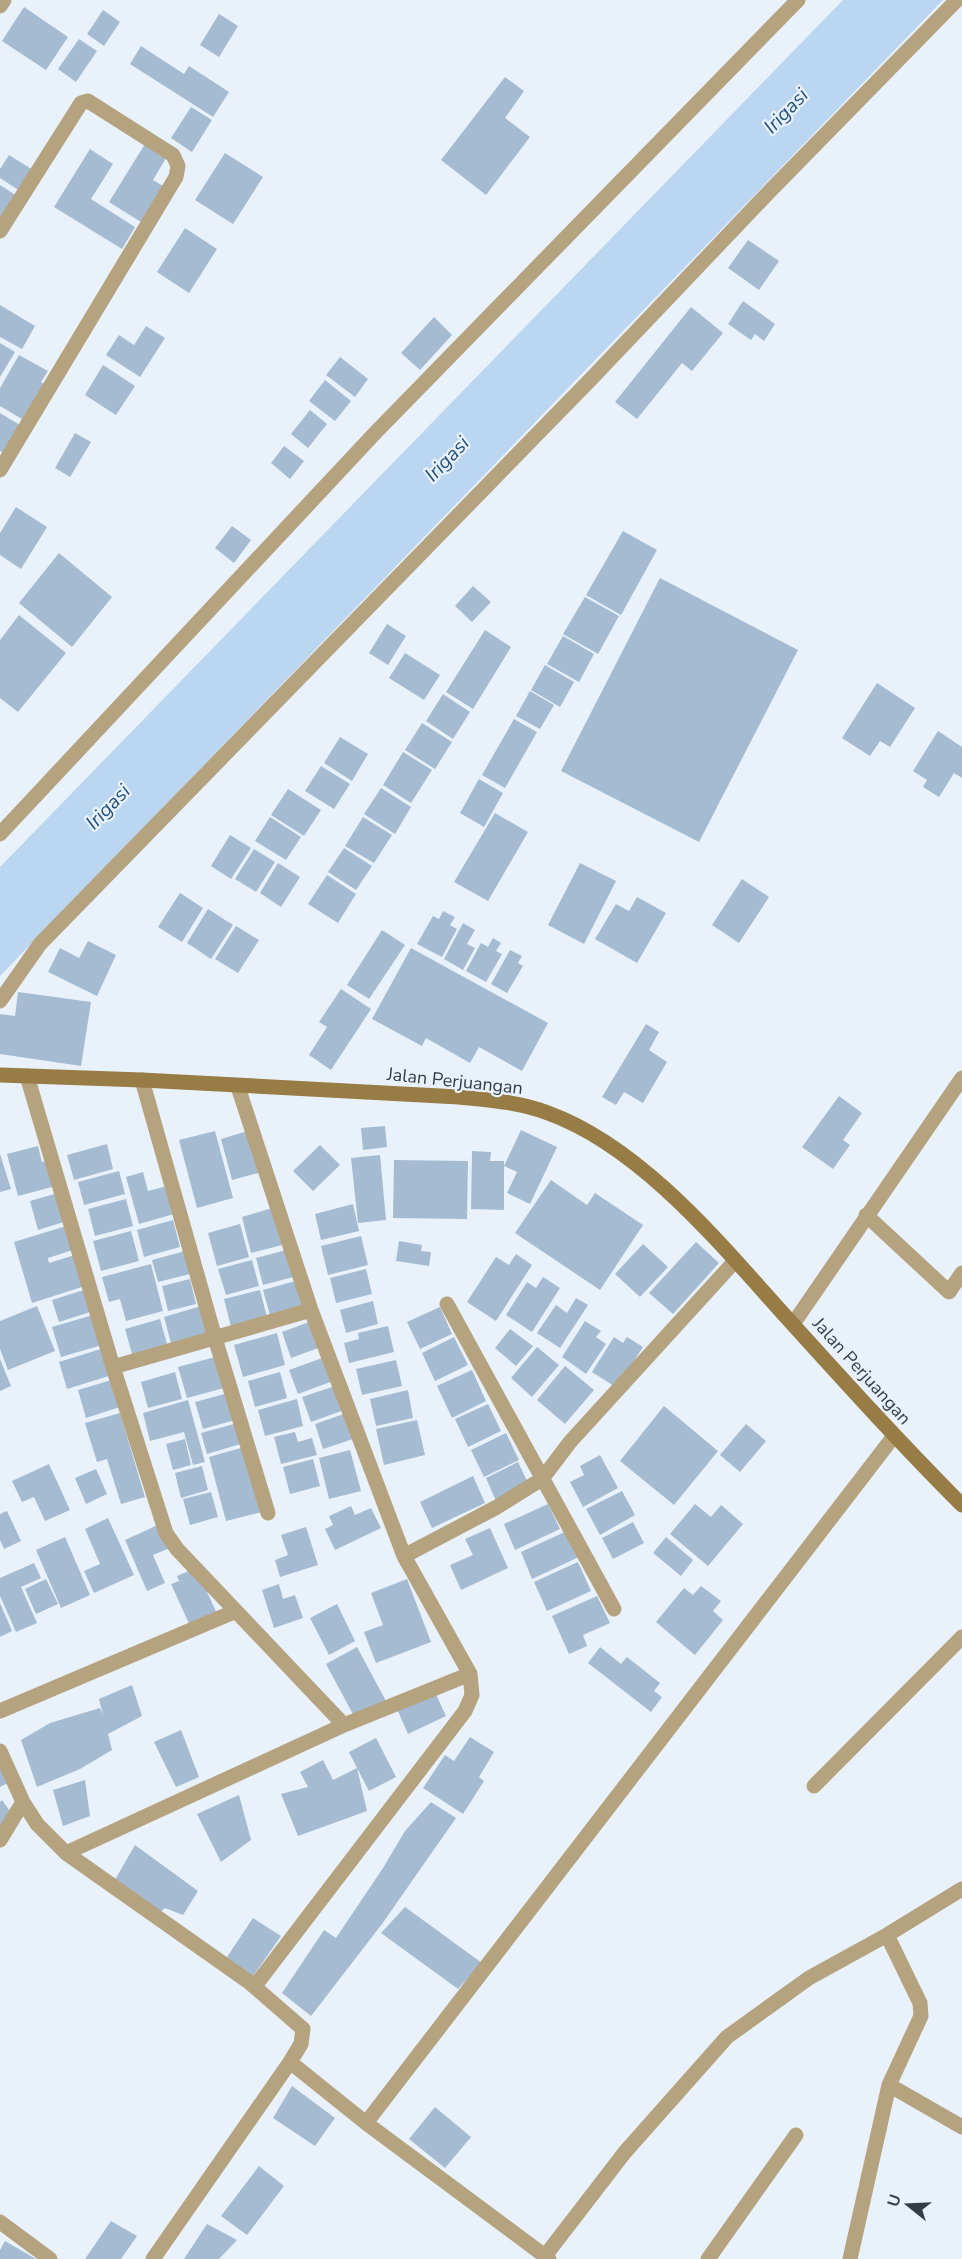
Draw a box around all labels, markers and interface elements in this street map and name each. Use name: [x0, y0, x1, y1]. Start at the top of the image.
water label: Irigasi: [758, 82, 815, 140]
water label: Irigasi: [419, 430, 476, 488]
water label: Irigasi: [80, 778, 137, 836]
street label: Jalan Perjuangan: [385, 1062, 524, 1100]
street label: Jalan Perjuangan: [807, 1311, 917, 1430]
north arrow: [878, 2175, 938, 2235]
text: U: [882, 2192, 907, 2210]

